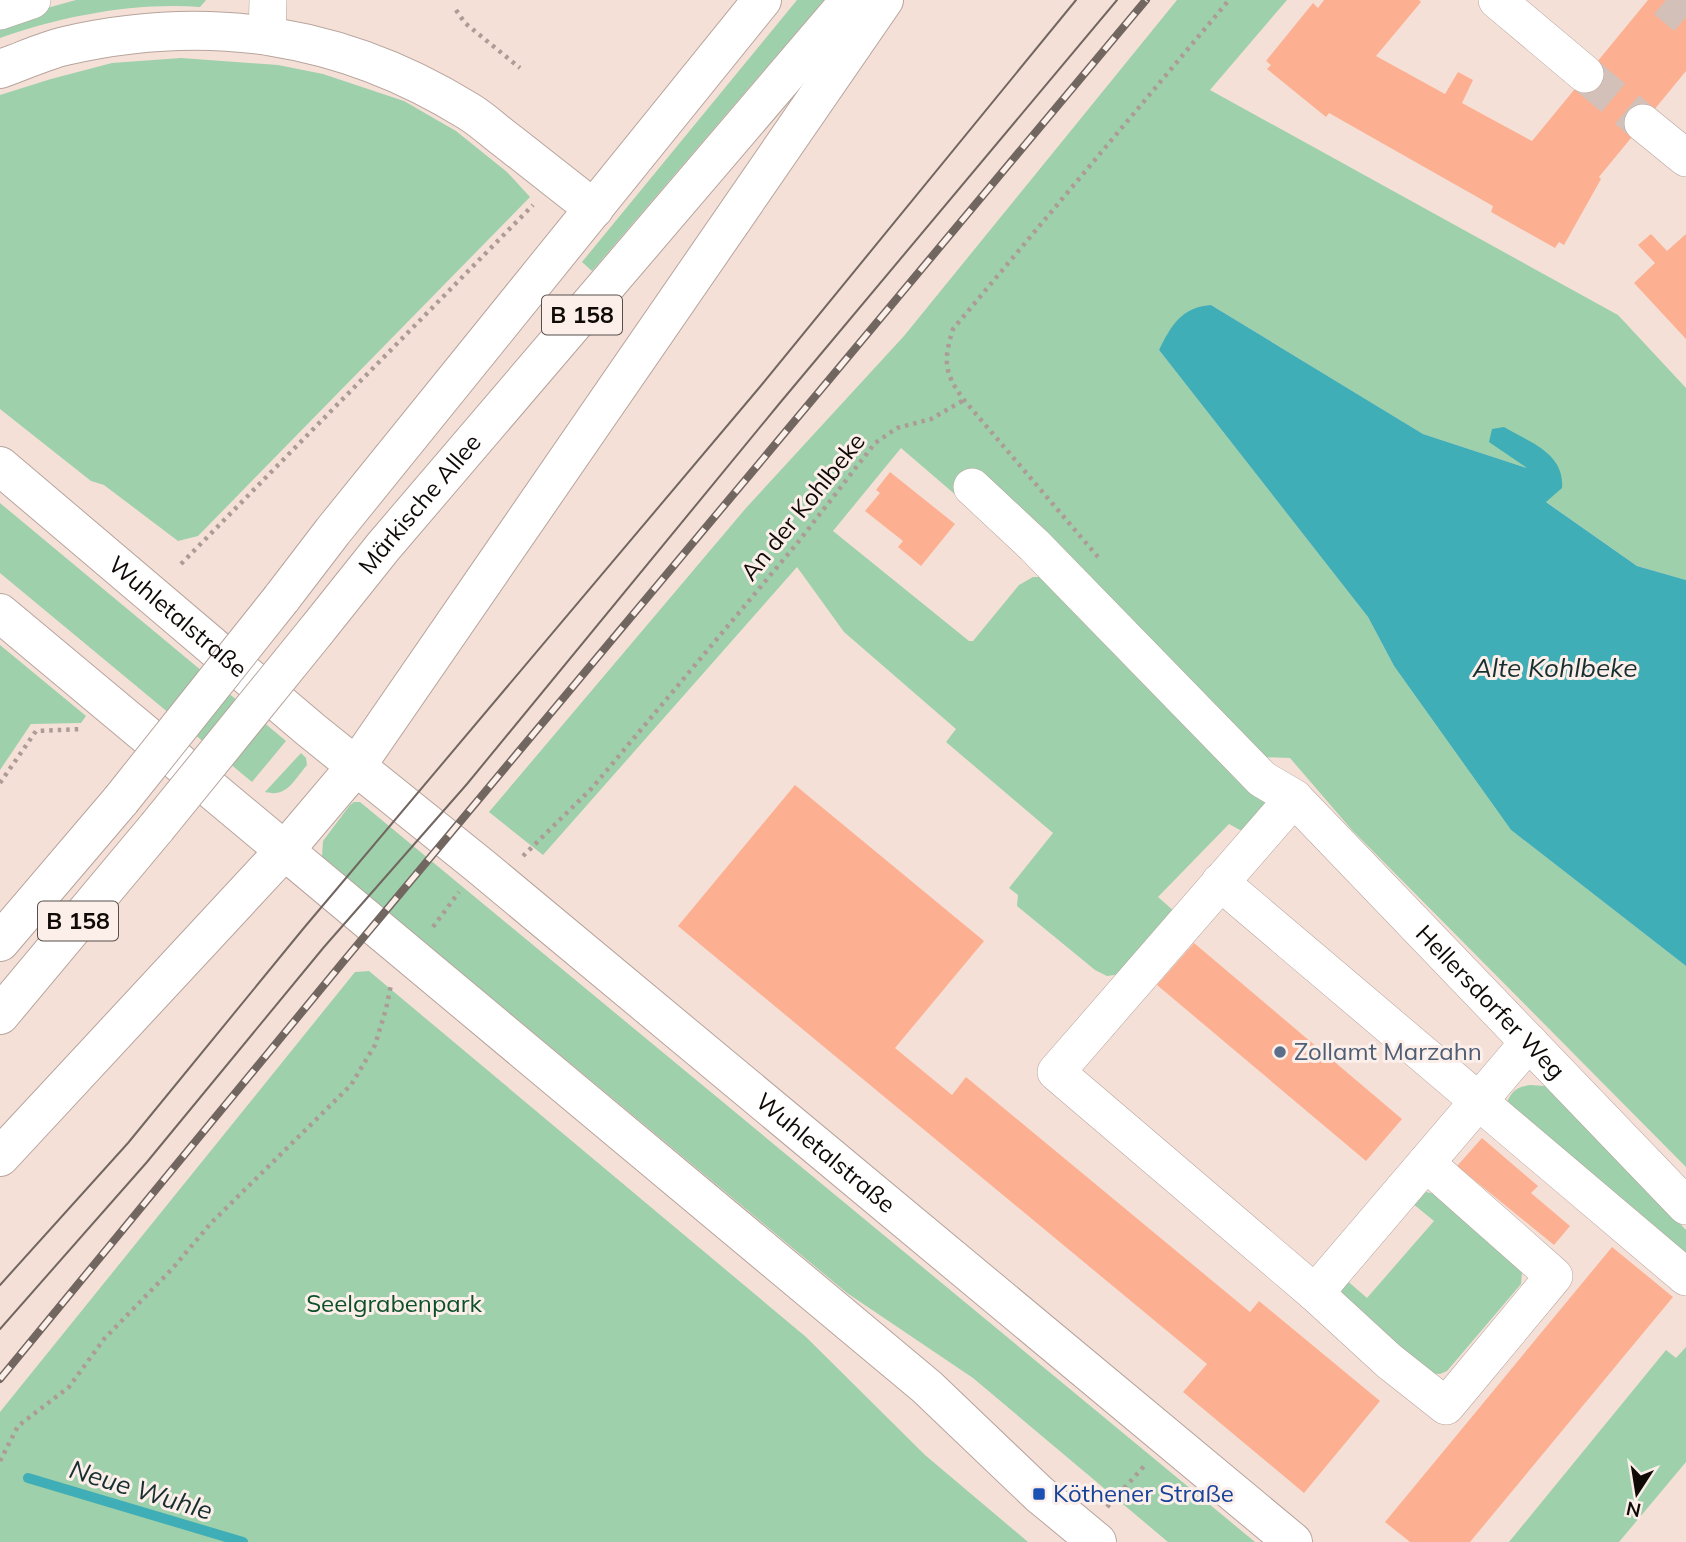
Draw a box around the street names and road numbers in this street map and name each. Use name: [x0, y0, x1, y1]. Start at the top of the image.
road number: B 158: [542, 296, 622, 334]
street label: An der Kohlbeke: [733, 426, 871, 586]
street label: Märkische Allee: [351, 427, 487, 580]
street label: Wuhletalstraße: [103, 549, 254, 683]
road number: B 158: [38, 902, 118, 940]
street label: Hellersdorfer Weg: [1410, 918, 1572, 1085]
street label: Wuhletalstraße: [750, 1086, 902, 1219]

